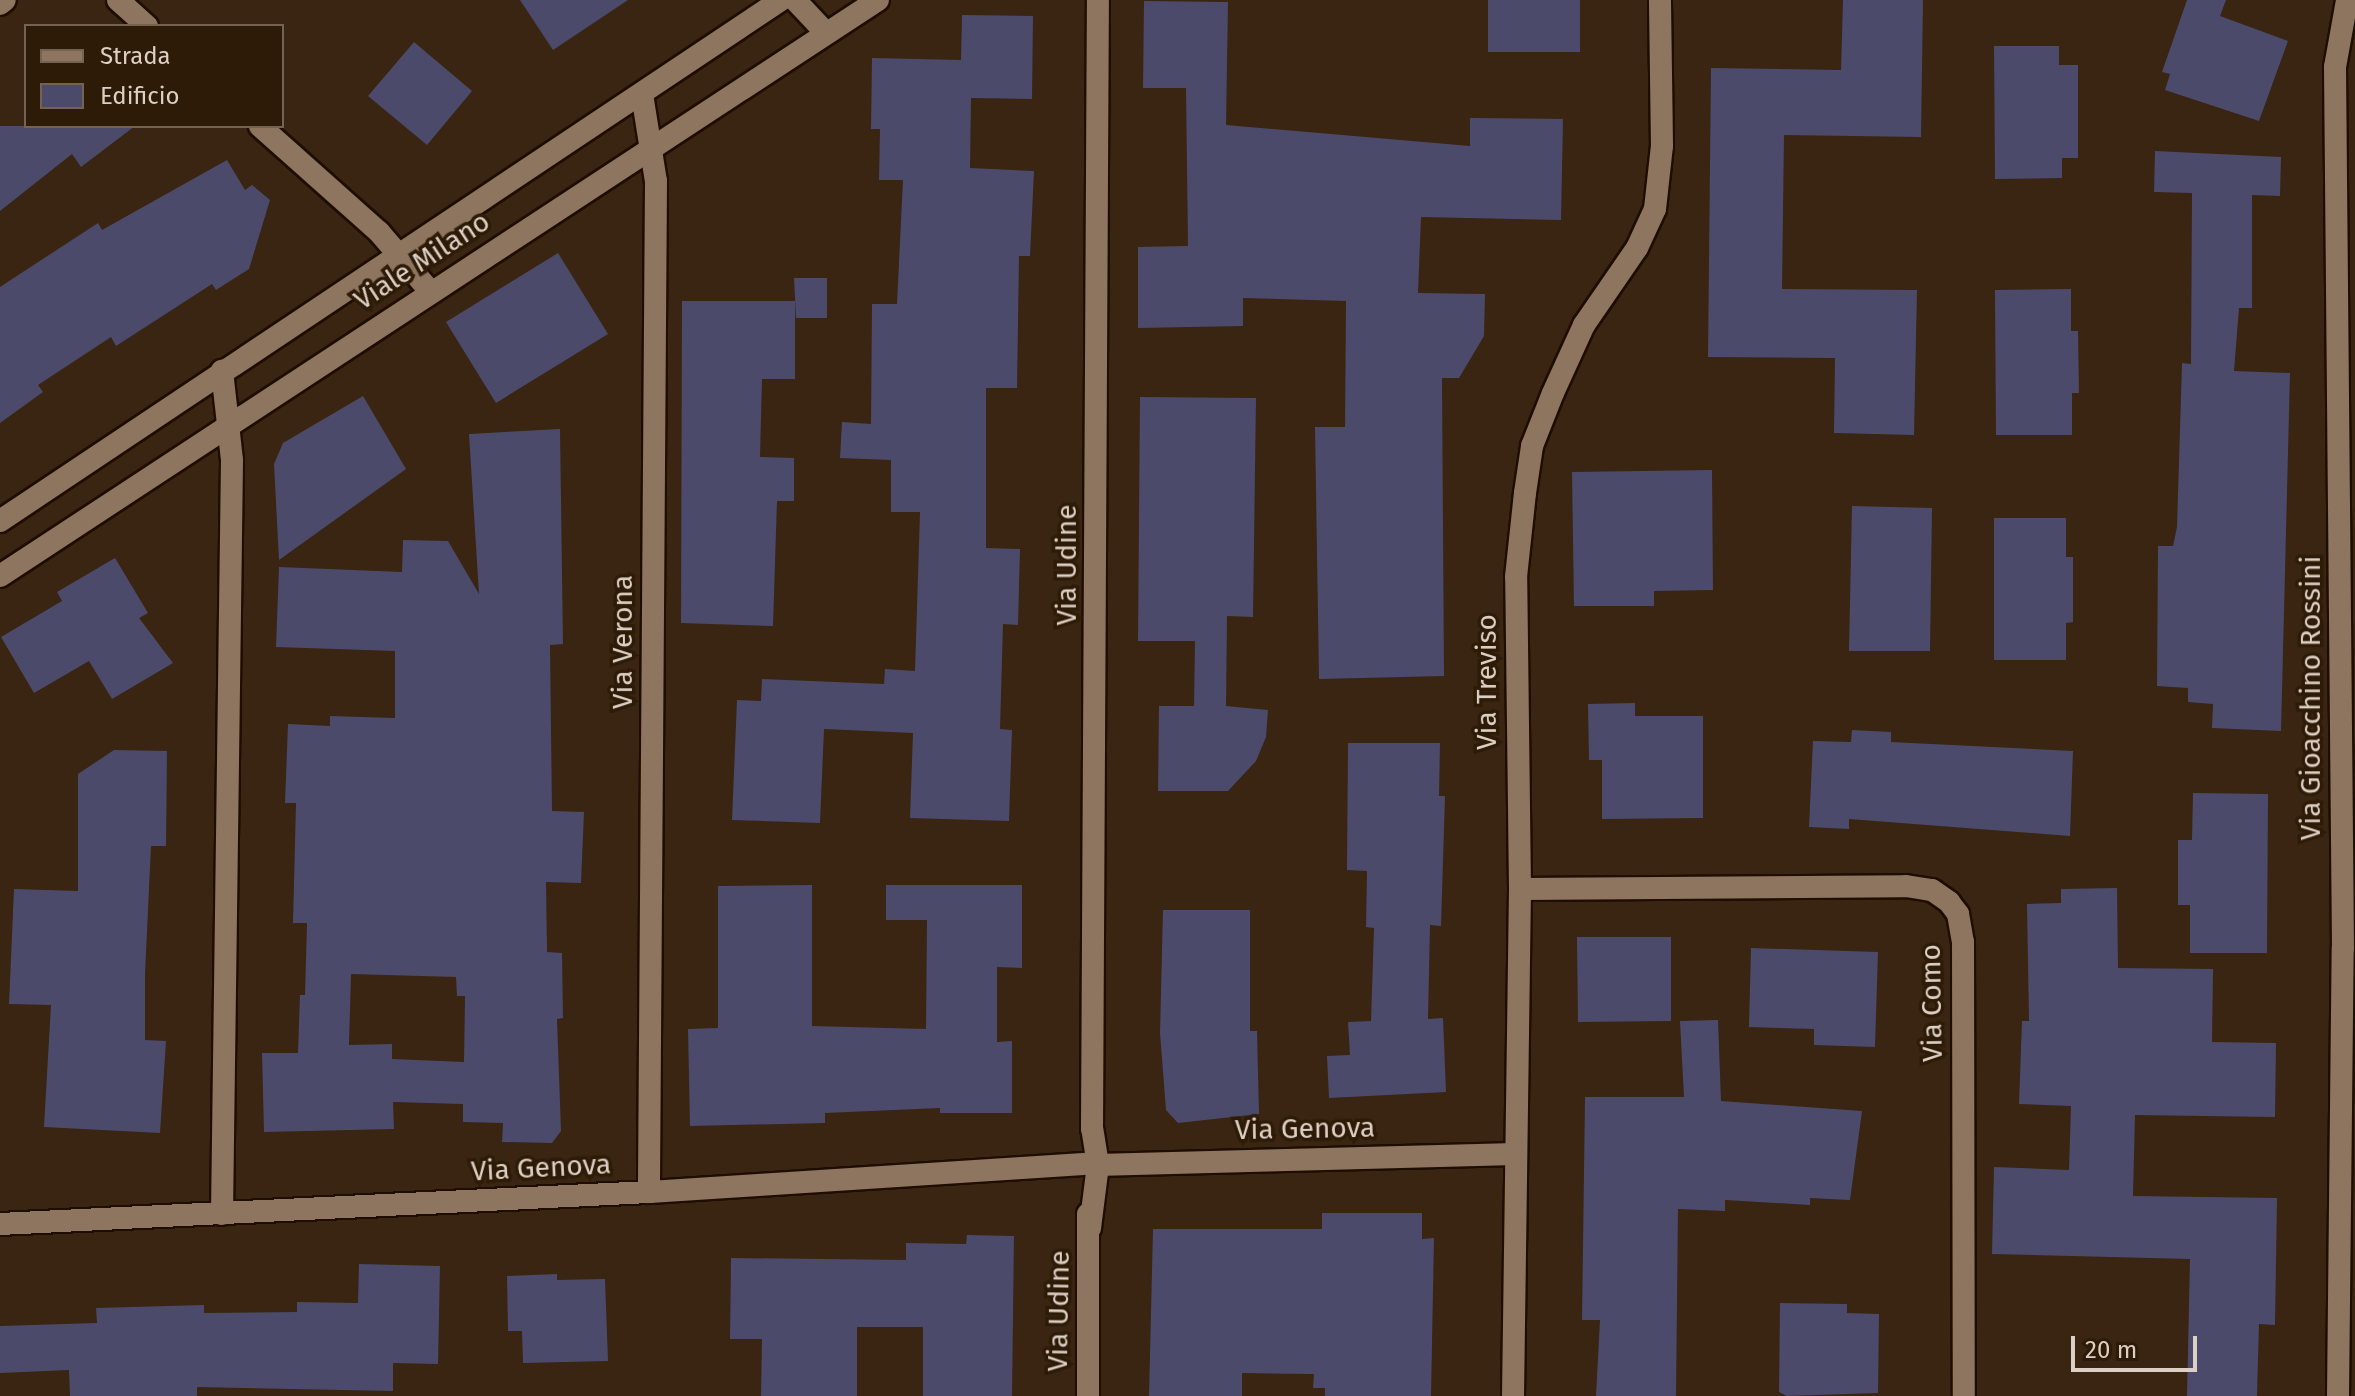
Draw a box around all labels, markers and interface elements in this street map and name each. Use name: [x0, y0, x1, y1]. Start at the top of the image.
legend: [24, 24, 284, 128]
text: Strada: [100, 42, 171, 70]
text: Edificio: [100, 82, 180, 110]
street label: Viale Milano: [348, 205, 496, 317]
street label: Via Udine: [1050, 505, 1084, 625]
street label: Via Gioacchino Rossini: [2294, 556, 2328, 840]
street label: Via Verona: [606, 575, 640, 709]
street label: Via Treviso: [1470, 614, 1504, 750]
street label: Via Como: [1914, 944, 1950, 1062]
street label: Via Genova: [1235, 1111, 1375, 1147]
street label: Via Genova: [470, 1148, 612, 1188]
street label: Via Udine: [1041, 1250, 1077, 1372]
scale bar: [2075, 1320, 2201, 1370]
text: 20 m: [2085, 1336, 2137, 1364]

